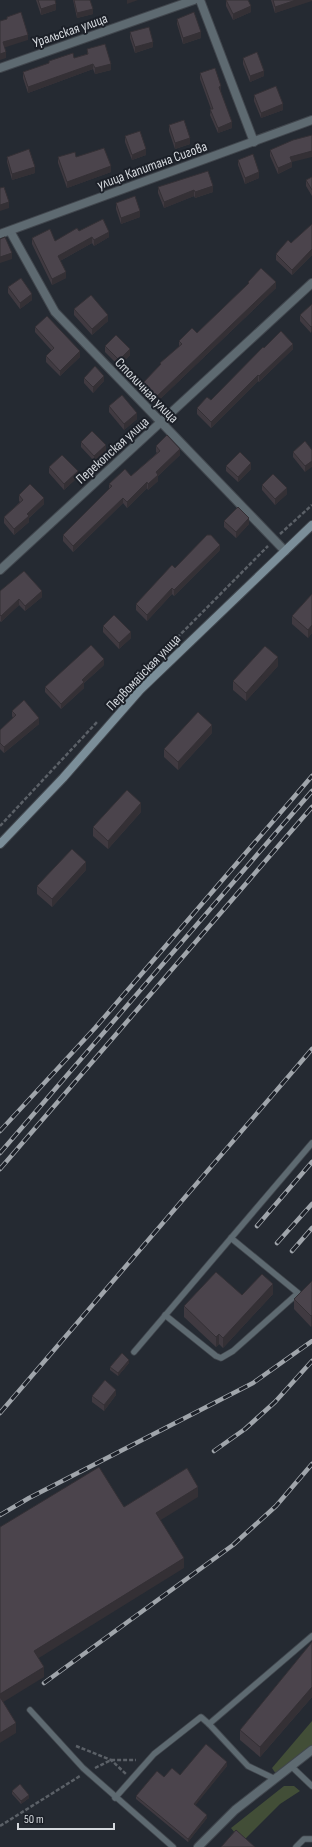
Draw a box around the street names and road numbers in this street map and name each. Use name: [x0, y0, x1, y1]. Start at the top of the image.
street label: Уральская улица: [31, 10, 110, 51]
street label: улица Капитана Сигова: [95, 138, 209, 193]
street label: Столичная улица: [111, 354, 182, 427]
street label: Перекопская улица: [72, 413, 152, 488]
street label: Первомайская улица: [103, 631, 184, 714]

